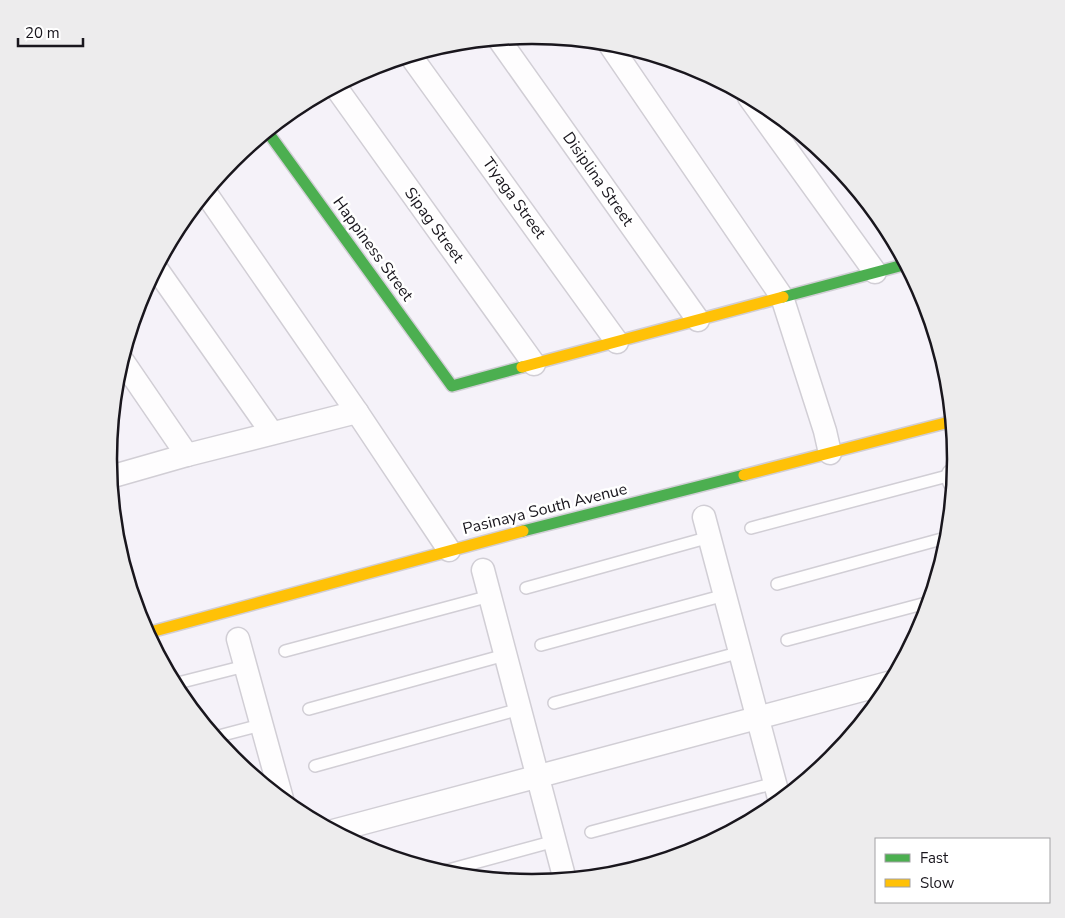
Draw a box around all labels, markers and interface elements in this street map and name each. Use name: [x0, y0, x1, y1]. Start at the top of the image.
scale bar: [18, 15, 82, 47]
text: 20 m: [25, 23, 60, 43]
street label: Disiplina Street: [557, 128, 639, 231]
street label: Tiyaga Street: [477, 153, 551, 243]
street label: Sipag Street: [399, 183, 469, 268]
street label: Happiness Street: [328, 192, 419, 306]
street label: Pasinaya South Avenue: [460, 478, 630, 540]
legend: [875, 838, 1050, 903]
text: Fast: [920, 848, 949, 868]
text: Slow: [920, 873, 955, 893]

